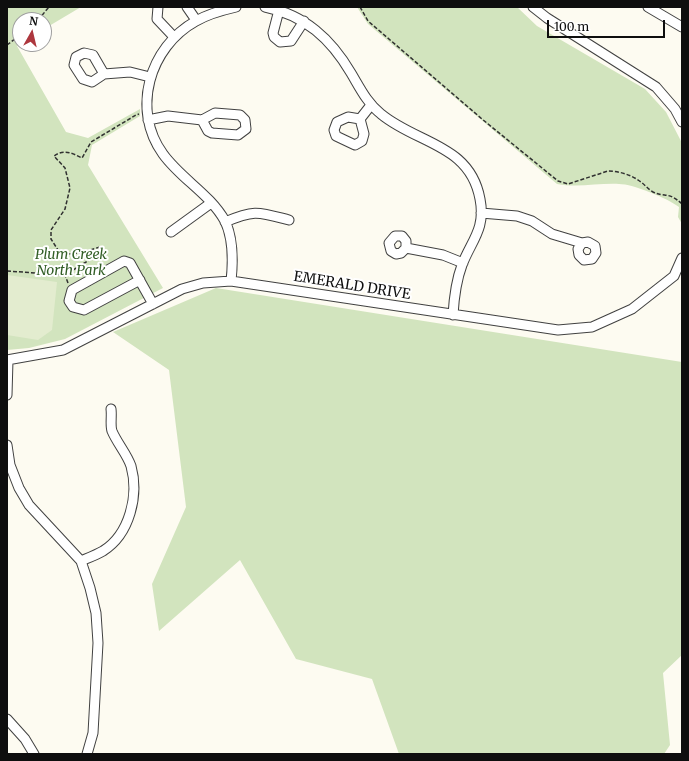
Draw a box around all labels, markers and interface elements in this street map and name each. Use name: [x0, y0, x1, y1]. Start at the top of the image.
north arrow: [12, 12, 52, 52]
scale bar: [549, 12, 667, 38]
text: N: [28, 14, 39, 29]
text: 100 m: [554, 19, 589, 34]
park label: Plum Creek North Park: [35, 247, 107, 280]
street label: EMERALD DRIVE: [292, 268, 412, 304]

